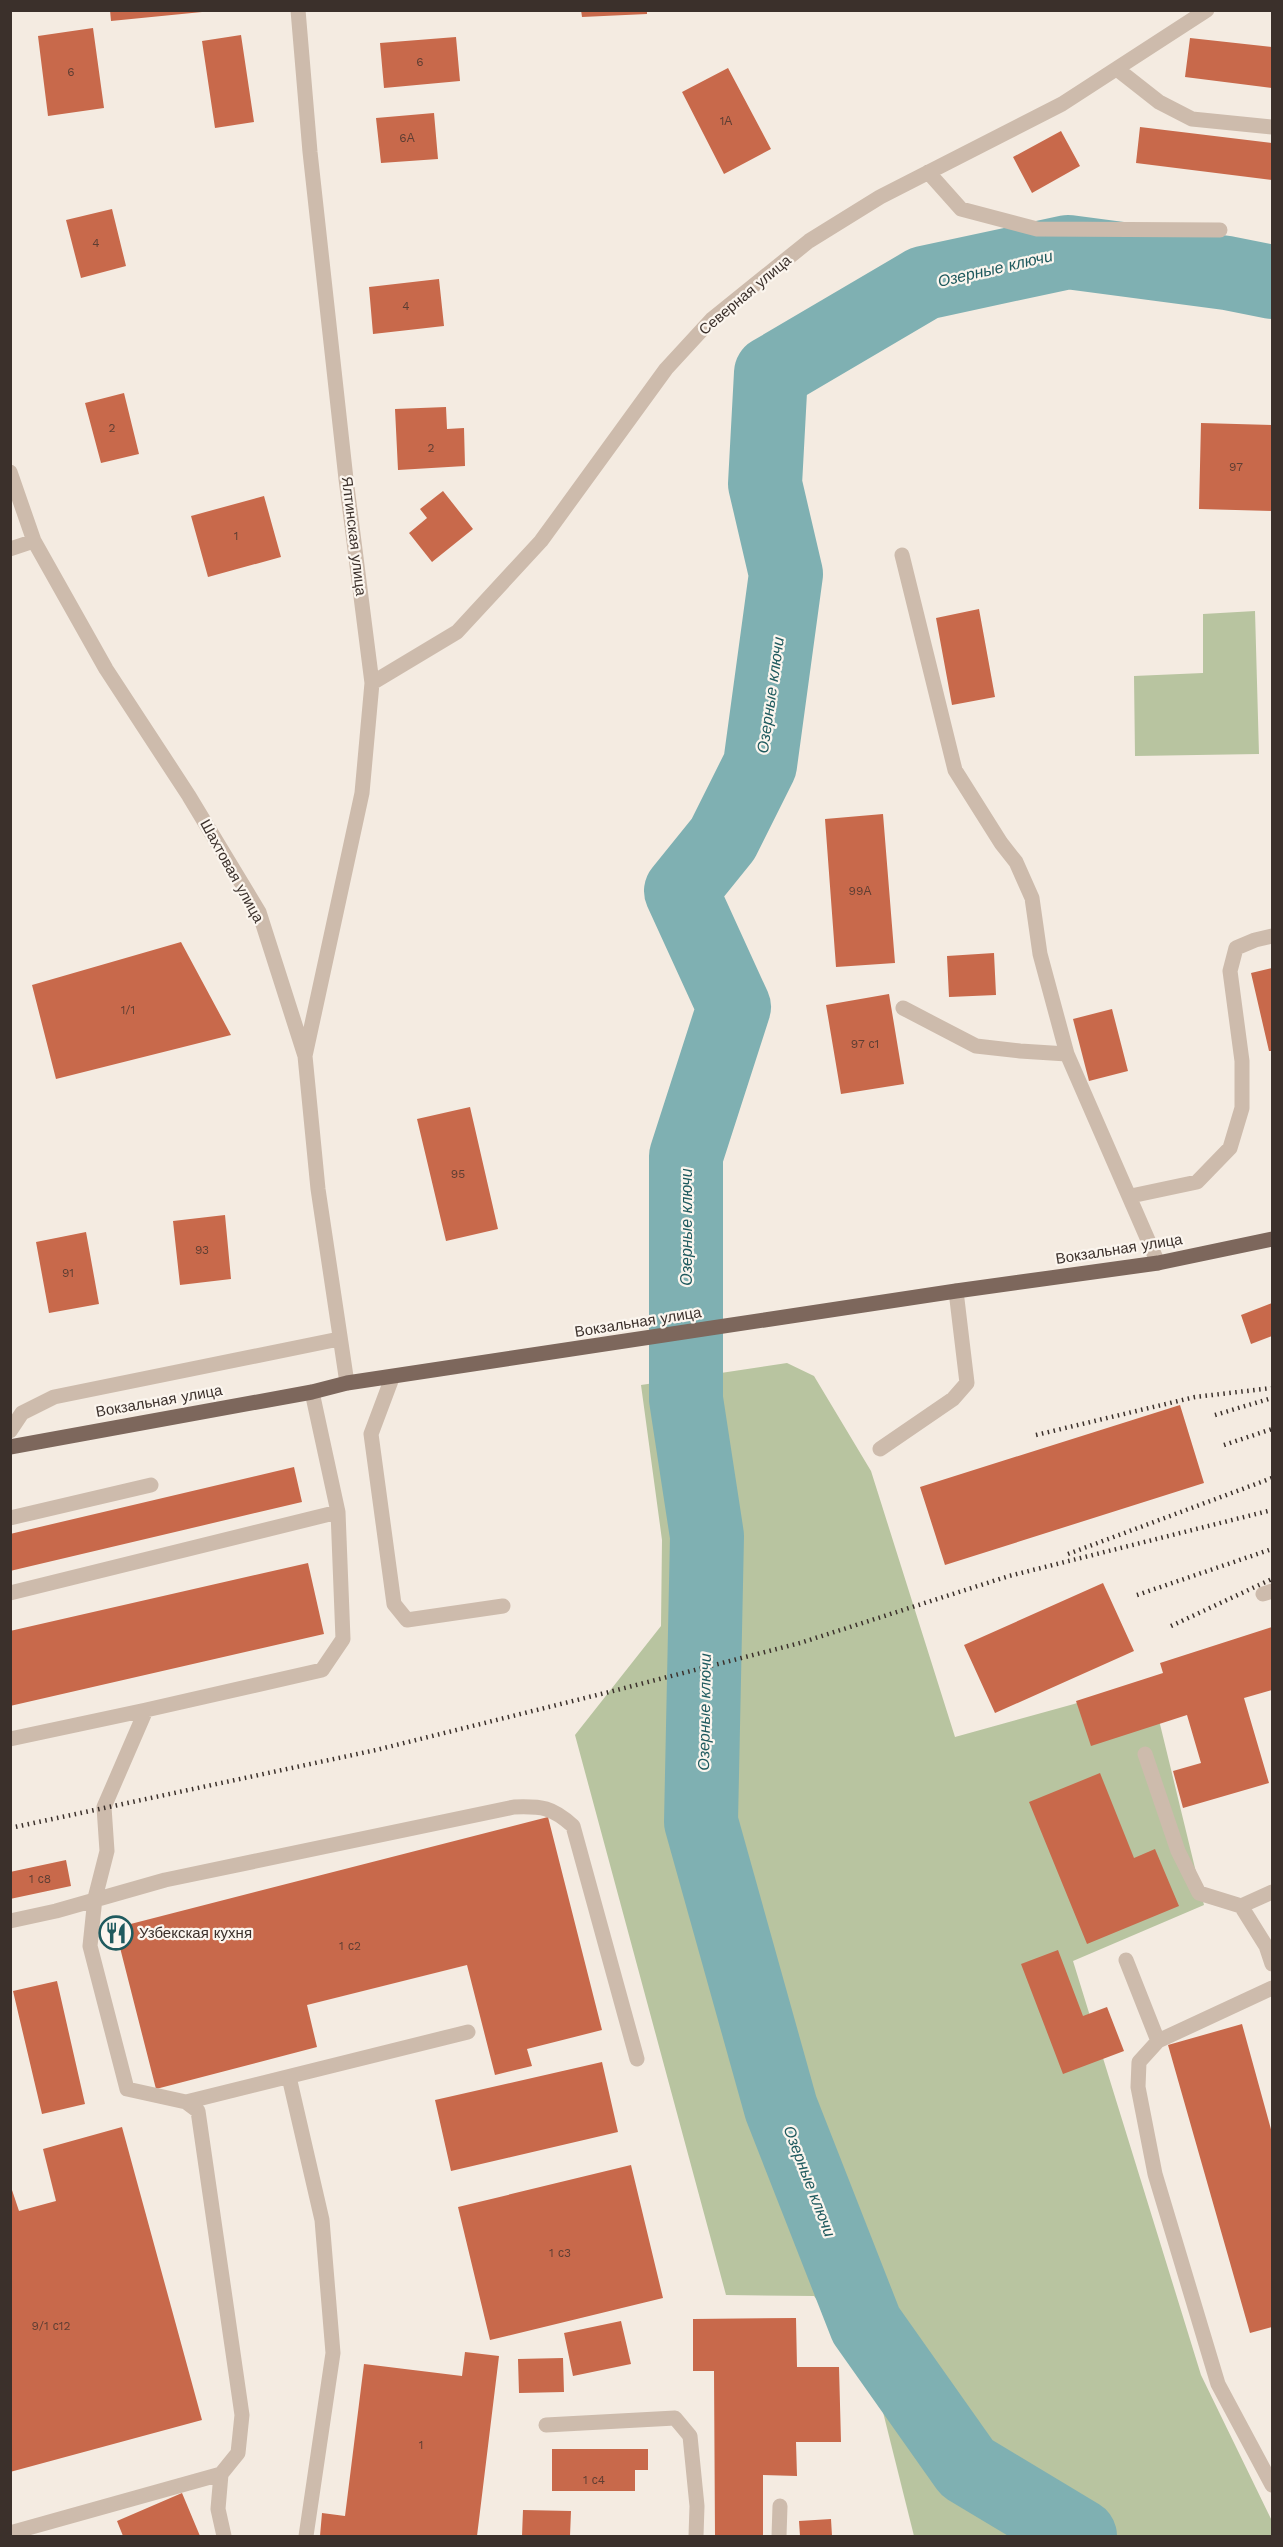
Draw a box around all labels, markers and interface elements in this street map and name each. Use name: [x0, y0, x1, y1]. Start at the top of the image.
house number: 6: [416, 55, 424, 69]
house number: 6: [67, 65, 75, 79]
house number: 1А: [720, 114, 732, 128]
house number: 6А: [399, 131, 415, 145]
house number: 4: [92, 236, 100, 250]
water label: Озерные ключи: [936, 246, 1055, 291]
street label: Северная улица: [695, 251, 795, 339]
house number: 4: [402, 299, 410, 313]
house number: 2: [109, 421, 116, 435]
house number: 2: [428, 441, 435, 455]
house number: 97: [1229, 460, 1243, 474]
street label: Ялтинская улица: [338, 475, 370, 597]
house number: 1: [234, 529, 238, 543]
water label: Озерные ключи: [753, 636, 788, 755]
street label: Шахтовая улица: [196, 816, 268, 926]
house number: 99А: [849, 884, 871, 898]
house number: 1/1: [121, 1003, 135, 1017]
house number: 97 с1: [851, 1037, 879, 1051]
house number: 95: [451, 1167, 465, 1181]
water label: Озерные ключи: [677, 1168, 696, 1286]
street label: Вокзальная улица: [1054, 1230, 1184, 1268]
house number: 93: [195, 1243, 209, 1257]
house number: 91: [62, 1266, 74, 1280]
street label: Вокзальная улица: [573, 1303, 703, 1341]
street label: Вокзальная улица: [94, 1381, 224, 1421]
water label: Озерные ключи: [694, 1653, 715, 1771]
house number: 1 с8: [29, 1872, 51, 1886]
restaurant icon: Узбекская кухня: [98, 1915, 134, 1951]
place label: Узбекская кухня: [139, 1924, 252, 1942]
house number: 1 с2: [339, 1939, 361, 1953]
water label: Озерные ключи: [780, 2123, 839, 2239]
house number: 1 с3: [549, 2246, 571, 2260]
house number: 9/1 с12: [32, 2319, 70, 2333]
house number: 1: [419, 2438, 423, 2452]
house number: 1 с4: [583, 2473, 605, 2487]

